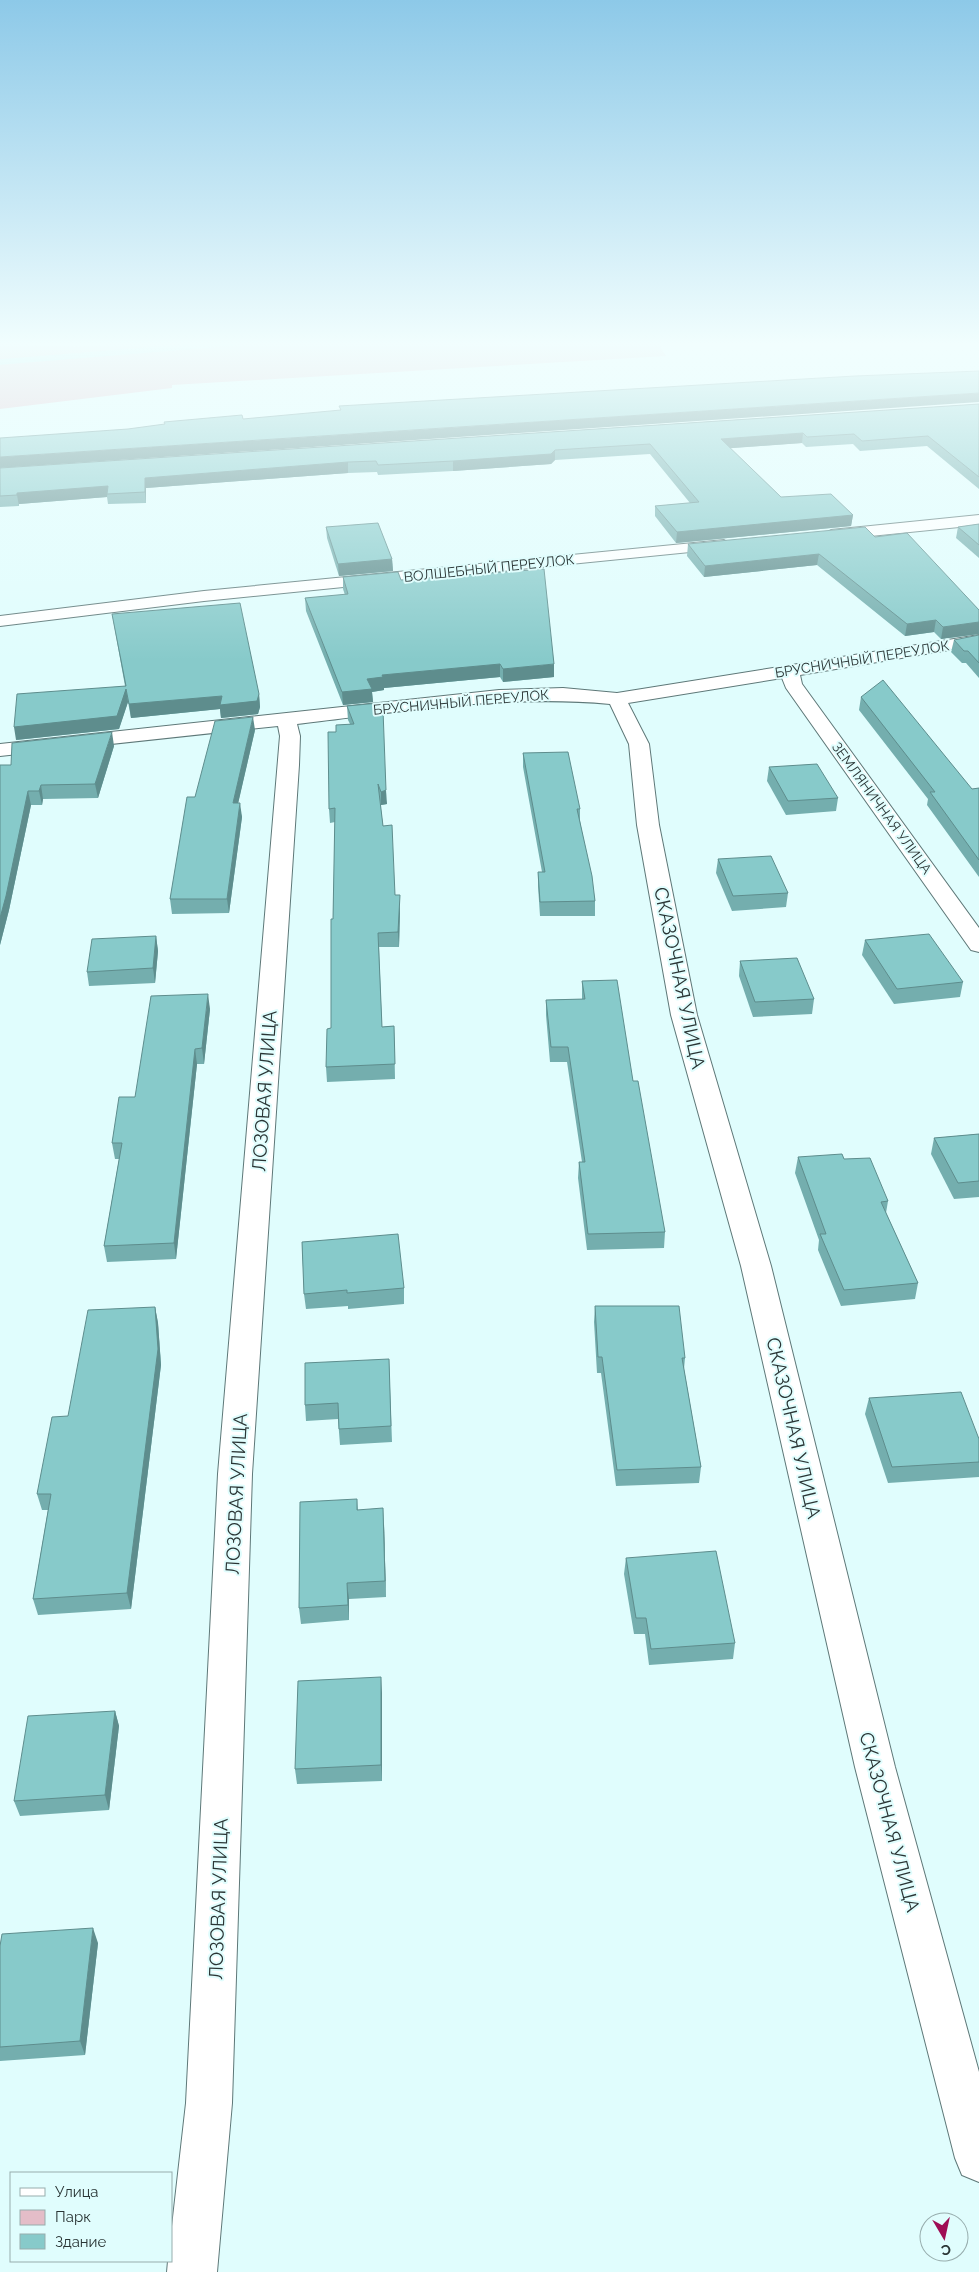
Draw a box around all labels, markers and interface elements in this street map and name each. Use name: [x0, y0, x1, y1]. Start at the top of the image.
street label: ВОЛШЕБНЫЙ ПЕРЕУЛОК: [403, 550, 575, 585]
street label: БРУСНИЧНЫЙ ПЕРЕУЛОК: [773, 636, 951, 681]
street label: БРУСНИЧНЫЙ ПЕРЕУЛОК: [372, 685, 550, 718]
street label: ЗЕМЛЯНИЧНАЯ УЛИЦА: [829, 739, 936, 877]
street label: СКАЗОЧНАЯ УЛИЦА: [650, 885, 710, 1071]
street label: ЛОЗОВАЯ УЛИЦА: [247, 1009, 281, 1172]
street label: СКАЗОЧНАЯ УЛИЦА: [762, 1335, 826, 1521]
street label: ЛОЗОВАЯ УЛИЦА: [221, 1413, 251, 1575]
street label: СКАЗОЧНАЯ УЛИЦА: [855, 1730, 925, 1914]
street label: ЛОЗОВАЯ УЛИЦА: [204, 1818, 232, 1980]
legend: [10, 2172, 172, 2262]
text: Улица: [55, 2183, 99, 2201]
text: Парк: [55, 2208, 91, 2226]
north arrow: [919, 2212, 969, 2262]
text: Здание: [55, 2233, 107, 2251]
text: С: [940, 2241, 952, 2259]

